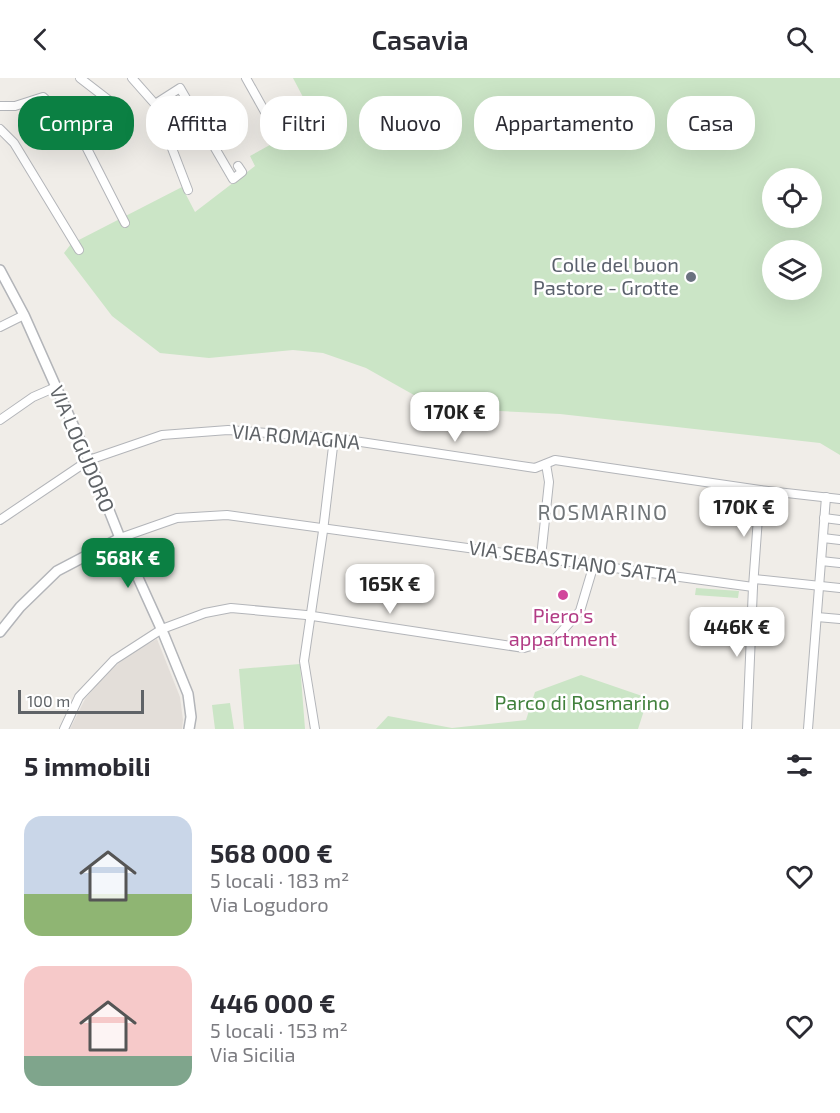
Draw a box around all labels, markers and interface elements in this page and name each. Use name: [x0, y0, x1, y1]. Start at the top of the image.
icon: back: [24, 23, 57, 56]
text: Casavia: [371, 23, 469, 55]
icon: search: [783, 23, 816, 56]
chip: Compra: [18, 96, 134, 150]
chip: Affitta: [146, 96, 248, 150]
chip: Filtri: [260, 96, 347, 150]
chip: Nuovo: [359, 96, 462, 150]
chip: Appartamento: [474, 96, 655, 150]
chip: Casa: [667, 96, 755, 150]
map controls: [762, 168, 822, 300]
button: locate: [762, 168, 822, 228]
button: layers: [762, 240, 822, 300]
place label: Colle del buon Pastore - Grotte: [533, 252, 679, 299]
marker: Colle del buon Pastore - Grotte: [684, 270, 698, 284]
street label: VIA LOGUDORO: [45, 382, 120, 516]
pin: 170K €: [406, 392, 504, 443]
text: 170K €: [424, 399, 486, 423]
street label: VIA ROMAGNA: [231, 418, 362, 454]
pin: 170K €: [695, 487, 793, 538]
text: 170K €: [713, 494, 775, 518]
district label: ROSMARINO: [537, 499, 669, 524]
street label: VIA SEBASTIANO SATTA: [467, 534, 680, 588]
pin: 568K €: [79, 538, 177, 589]
text: 568K €: [96, 545, 160, 569]
pin: 165K €: [341, 564, 439, 615]
text: 165K €: [359, 571, 421, 595]
marker: Piero's appartment: [556, 588, 570, 602]
place label: Piero's appartment: [509, 603, 618, 650]
pin: 446K €: [688, 607, 786, 658]
text: 446K €: [704, 614, 770, 638]
scale bar: [18, 687, 144, 714]
park label: Parco di Rosmarino: [494, 690, 670, 714]
text: 100 m: [27, 691, 70, 710]
icon: filters: [783, 749, 816, 782]
text: 5 immobili: [24, 750, 151, 781]
text: 568 000 €: [210, 837, 333, 868]
icon: home: [72, 840, 144, 912]
icon: heart: [783, 860, 816, 893]
text: 5 locali · 183 m²: [210, 868, 349, 892]
text: Via Logudoro: [210, 892, 329, 916]
text: 446 000 €: [210, 987, 336, 1018]
icon: home: [72, 990, 144, 1062]
icon: heart: [783, 1010, 816, 1043]
text: 5 locali · 153 m²: [210, 1018, 348, 1042]
text: Via Sicilia: [210, 1042, 295, 1066]

